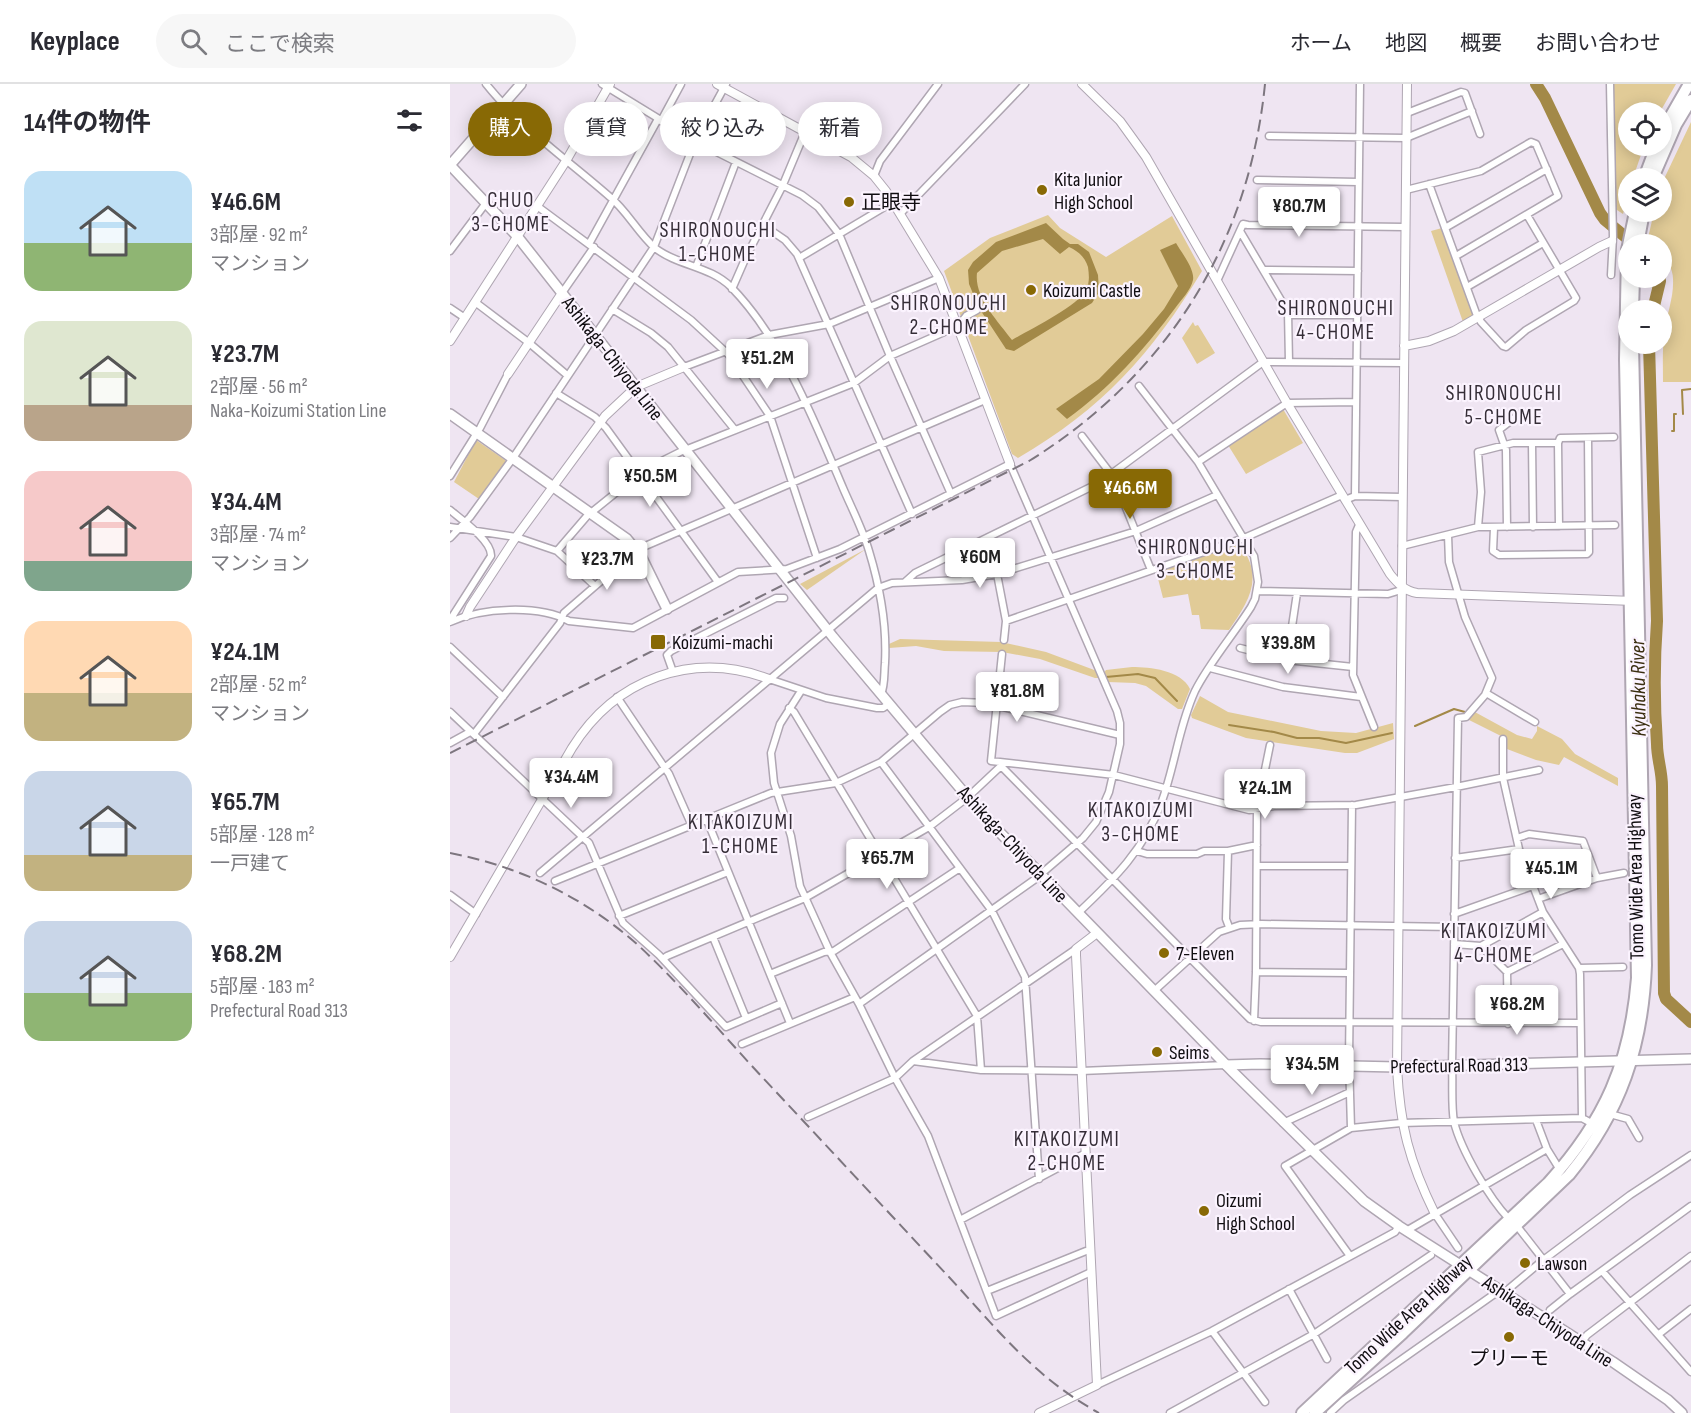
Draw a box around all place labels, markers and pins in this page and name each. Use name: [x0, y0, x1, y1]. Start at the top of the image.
place label: Kita Junior High School: [1054, 168, 1133, 215]
marker: Kita Junior High School: [1035, 183, 1049, 197]
pin: ¥80.7M: [1250, 187, 1348, 238]
place label: 正眼寺: [861, 191, 921, 215]
marker: 正眼寺: [842, 195, 856, 209]
place label: Koizumi Castle: [1043, 279, 1141, 303]
marker: Koizumi Castle: [1024, 283, 1038, 297]
pin: ¥51.2M: [718, 339, 816, 390]
pin: ¥50.5M: [601, 457, 699, 508]
pin: ¥46.6M: [1081, 469, 1179, 520]
pin: ¥60M: [944, 538, 1016, 589]
pin: ¥23.7M: [558, 540, 656, 591]
pin: ¥39.8M: [1239, 624, 1337, 675]
place label: Koizumi-machi: [672, 631, 773, 655]
marker: Koizumi-machi: [649, 633, 667, 651]
pin: ¥81.8M: [968, 672, 1066, 723]
pin: ¥34.4M: [522, 758, 620, 809]
pin: ¥24.1M: [1216, 769, 1314, 820]
pin: ¥65.7M: [838, 839, 936, 890]
pin: ¥45.1M: [1502, 849, 1600, 900]
place label: 7-Eleven: [1176, 942, 1234, 966]
marker: 7-Eleven: [1157, 946, 1171, 960]
pin: ¥68.2M: [1468, 985, 1566, 1036]
place label: Seims: [1169, 1041, 1209, 1065]
marker: Seims: [1150, 1045, 1164, 1059]
pin: ¥34.5M: [1263, 1045, 1361, 1096]
place label: Oizumi High School: [1216, 1189, 1295, 1236]
marker: Oizumi High School: [1197, 1204, 1211, 1218]
place label: Lawson: [1537, 1252, 1587, 1276]
marker: Lawson: [1518, 1256, 1532, 1270]
marker: プリーモ: [1502, 1330, 1516, 1344]
place label: プリーモ: [1469, 1347, 1549, 1371]

